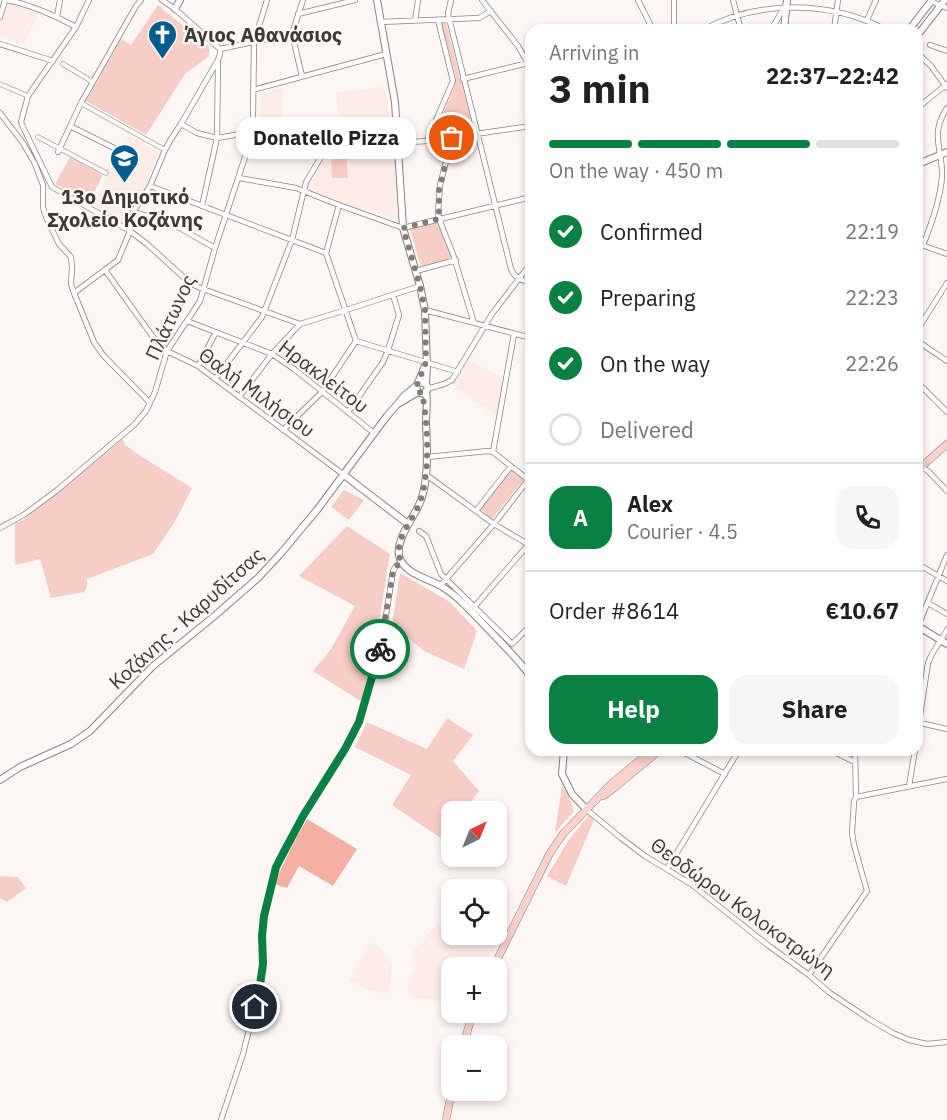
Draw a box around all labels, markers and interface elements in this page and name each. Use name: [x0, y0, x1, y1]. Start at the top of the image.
church icon: Άγιος Αθανάσιος: [147, 18, 179, 60]
place label: Άγιος Αθανάσιος: [184, 21, 342, 48]
text: Arriving in: [549, 39, 639, 66]
text: 22:37–22:42: [766, 61, 899, 90]
text: 3 min: [549, 63, 651, 114]
pin: [426, 112, 477, 163]
callout: Donatello Pizza: [236, 117, 416, 159]
icon: bag: [435, 121, 468, 154]
text: Donatello Pizza: [253, 124, 399, 151]
school or university icon: 13ο Δημοτικό Σχολείο Κοζάνης: [109, 142, 141, 184]
text: On the way · 450 m: [549, 157, 723, 184]
place label: 13ο Δημοτικό Σχολείο Κοζάνης: [47, 183, 203, 233]
icon: check: [549, 215, 582, 248]
text: Confirmed: [600, 217, 703, 246]
text: 22:19: [845, 218, 899, 245]
street label: Πλάτωνος: [138, 270, 202, 364]
icon: check: [549, 281, 582, 314]
text: Preparing: [600, 283, 695, 312]
text: 22:23: [845, 284, 899, 311]
street label: Ηρακλείτου: [273, 333, 375, 419]
street label: Θαλή Μιλήσιου: [193, 341, 321, 443]
icon: check: [549, 347, 582, 380]
text: On the way: [600, 349, 710, 378]
text: 22:26: [845, 350, 899, 377]
text: Delivered: [600, 415, 694, 444]
button: phone: [836, 486, 899, 549]
text: Alex: [627, 489, 673, 518]
text: A: [573, 503, 588, 532]
text: Courier · 4.5: [627, 518, 738, 545]
street label: Κοζάνης - Καρυδίτσας: [103, 541, 269, 695]
text: Order #8614: [549, 596, 679, 625]
text: €10.67: [826, 596, 899, 625]
courier: [350, 619, 410, 679]
icon: bike: [364, 633, 397, 666]
button: Help: [549, 675, 718, 744]
button: Share: [730, 675, 899, 744]
north arrow: [441, 801, 507, 867]
map controls: [441, 801, 507, 1101]
street label: Θεοδώρου Κολοκοτρώνη: [645, 831, 841, 983]
button: locate: [441, 879, 507, 945]
button: +: [441, 957, 507, 1023]
pin: [229, 981, 280, 1032]
icon: home: [238, 990, 271, 1023]
button: −: [441, 1035, 507, 1101]

